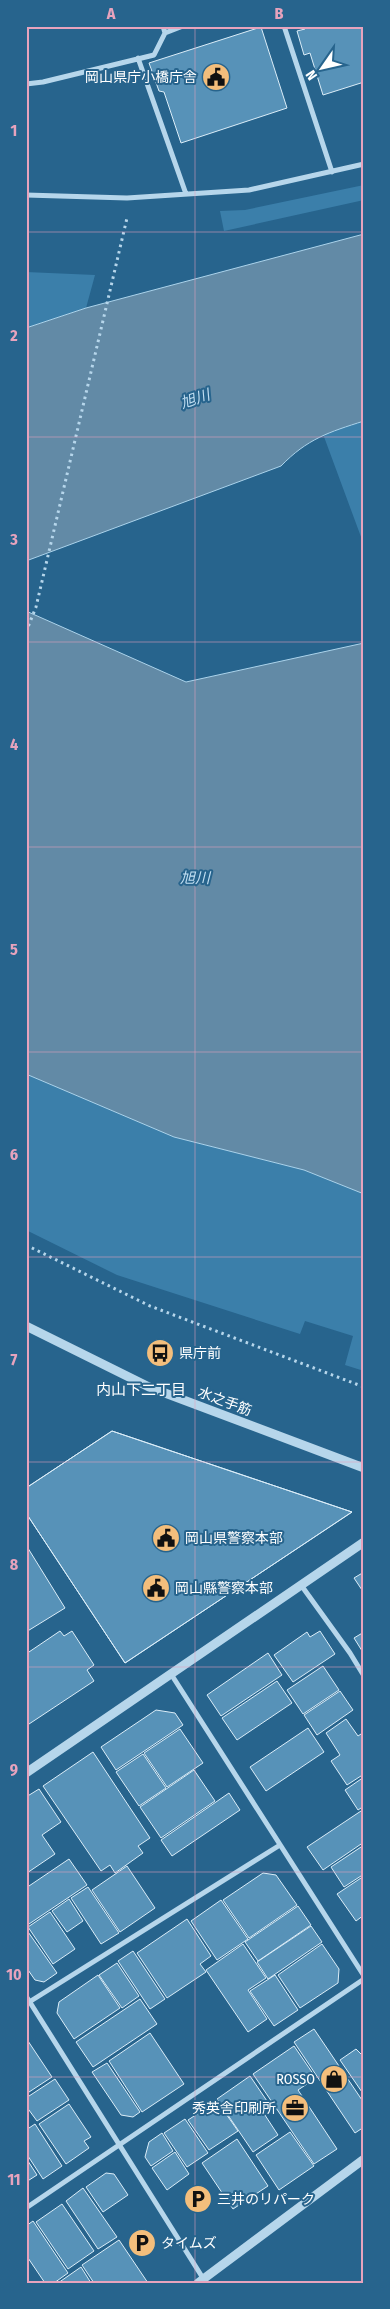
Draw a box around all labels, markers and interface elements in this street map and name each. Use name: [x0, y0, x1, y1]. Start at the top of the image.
text: A: [106, 4, 116, 23]
text: B: [275, 4, 284, 23]
north arrow: [298, 42, 348, 92]
public building icon: 岡山県庁小橋庁舎: [201, 62, 231, 92]
text: N: [302, 67, 321, 83]
place label: 岡山県庁小橋庁舎: [85, 69, 197, 86]
text: 1: [11, 121, 17, 140]
text: 2: [9, 326, 18, 345]
water label: 旭川: [178, 385, 214, 412]
text: 3: [9, 530, 18, 549]
text: 4: [10, 735, 18, 754]
water label: 旭川: [180, 869, 212, 887]
text: 5: [10, 940, 18, 959]
text: 6: [10, 1145, 18, 1164]
bus stop icon: 県庁前: [145, 1338, 175, 1368]
place label: 県庁前: [179, 1345, 221, 1362]
text: 7: [11, 1350, 18, 1369]
district label: 内山下二丁目: [96, 1381, 186, 1399]
street label: 水之手筋: [196, 1383, 254, 1419]
public building icon: 岡山県警察本部: [151, 1523, 181, 1553]
place label: 岡山県警察本部: [185, 1530, 283, 1547]
text: 8: [10, 1555, 19, 1574]
public building icon: 岡山縣警察本部: [141, 1573, 171, 1603]
place label: 岡山縣警察本部: [175, 1580, 273, 1597]
text: 9: [10, 1760, 18, 1779]
text: 10: [6, 1965, 22, 1984]
shop icon: ROSSO: [319, 2064, 349, 2094]
place label: ROSSO: [276, 2071, 315, 2088]
office icon: 秀英舎印刷所: [280, 2093, 310, 2123]
place label: 秀英舎印刷所: [192, 2100, 276, 2117]
text: 11: [7, 2170, 21, 2189]
parking icon: 三井のリパーク: [183, 2184, 213, 2214]
place label: 三井のリパーク: [217, 2191, 315, 2208]
parking icon: タイムズ: [127, 2228, 157, 2258]
place label: タイムズ: [161, 2235, 217, 2252]

